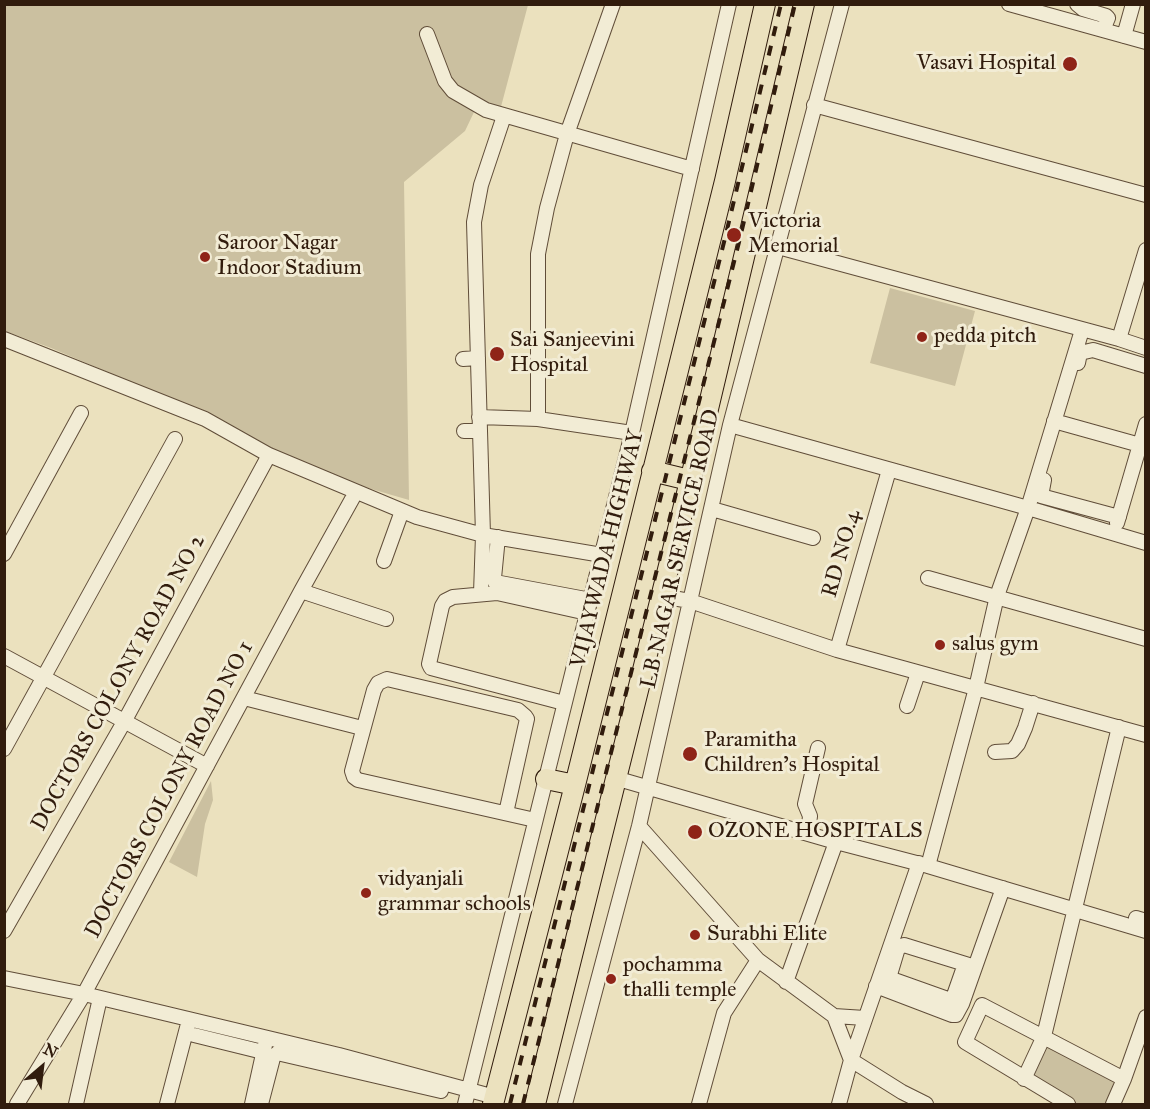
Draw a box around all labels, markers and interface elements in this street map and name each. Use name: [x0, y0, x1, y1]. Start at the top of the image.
place label: Vasavi Hospital: [917, 51, 1056, 77]
marker: Vasavi Hospital: [1061, 55, 1079, 73]
place label: Victoria Memorial: [748, 209, 839, 260]
marker: Victoria Memorial: [725, 226, 743, 244]
place label: Saroor Nagar Indoor Stadium: [217, 231, 362, 282]
marker: Saroor Nagar Indoor Stadium: [198, 250, 212, 264]
place label: pedda pitch: [934, 324, 1037, 350]
place label: Sai Sanjeevini Hospital: [510, 328, 635, 380]
marker: pedda pitch: [915, 330, 929, 344]
marker: Sai Sanjeevini Hospital: [488, 345, 506, 363]
street label: LB NAGAR SERVICE ROAD: [636, 407, 726, 691]
street label: VIJAYWADA HIGHWAY: [566, 427, 650, 671]
street label: RD NO.4: [817, 507, 867, 601]
street label: DOCTORS COLONY ROAD NO 2: [26, 530, 212, 836]
place label: salus gym: [952, 632, 1039, 658]
street label: DOCTORS COLONY ROAD NO 1: [80, 637, 260, 943]
marker: salus gym: [933, 638, 947, 652]
place label: Paramitha Children's Hospital: [704, 728, 879, 780]
marker: Paramitha Children's Hospital: [681, 745, 699, 763]
place label: OZONE HOSPITALS: [708, 819, 923, 845]
marker: OZONE HOSPITALS: [686, 823, 704, 841]
place label: vidyanjali grammar schools: [378, 867, 531, 918]
marker: vidyanjali grammar schools: [359, 886, 373, 900]
place label: Surabhi Elite: [707, 922, 827, 948]
marker: Surabhi Elite: [688, 928, 702, 942]
place label: pochamma thalli temple: [623, 953, 736, 1004]
marker: pochamma thalli temple: [604, 972, 618, 986]
north arrow: [12, 1037, 72, 1097]
text: N: [40, 1039, 61, 1062]

